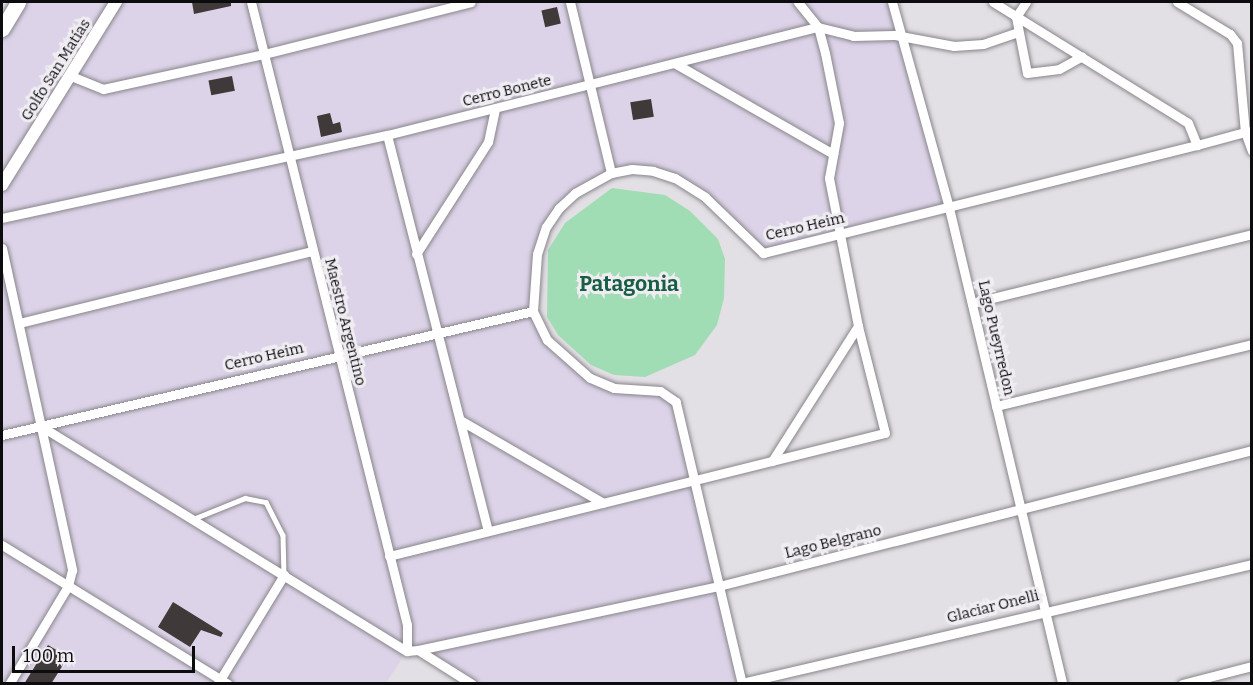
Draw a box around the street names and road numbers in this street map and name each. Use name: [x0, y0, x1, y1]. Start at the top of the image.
street label: Golfo San Matías: [18, 16, 94, 124]
street label: Cerro Bonete: [461, 71, 553, 111]
street label: Cerro Heim: [764, 209, 846, 245]
street label: Maestro Argentino: [320, 256, 370, 388]
street label: Lago Pueyrredon: [974, 279, 1018, 397]
street label: Cerro Heim: [223, 339, 305, 375]
street label: Lago Belgrano: [783, 521, 883, 563]
street label: Glaciar Onelli: [945, 587, 1041, 627]

